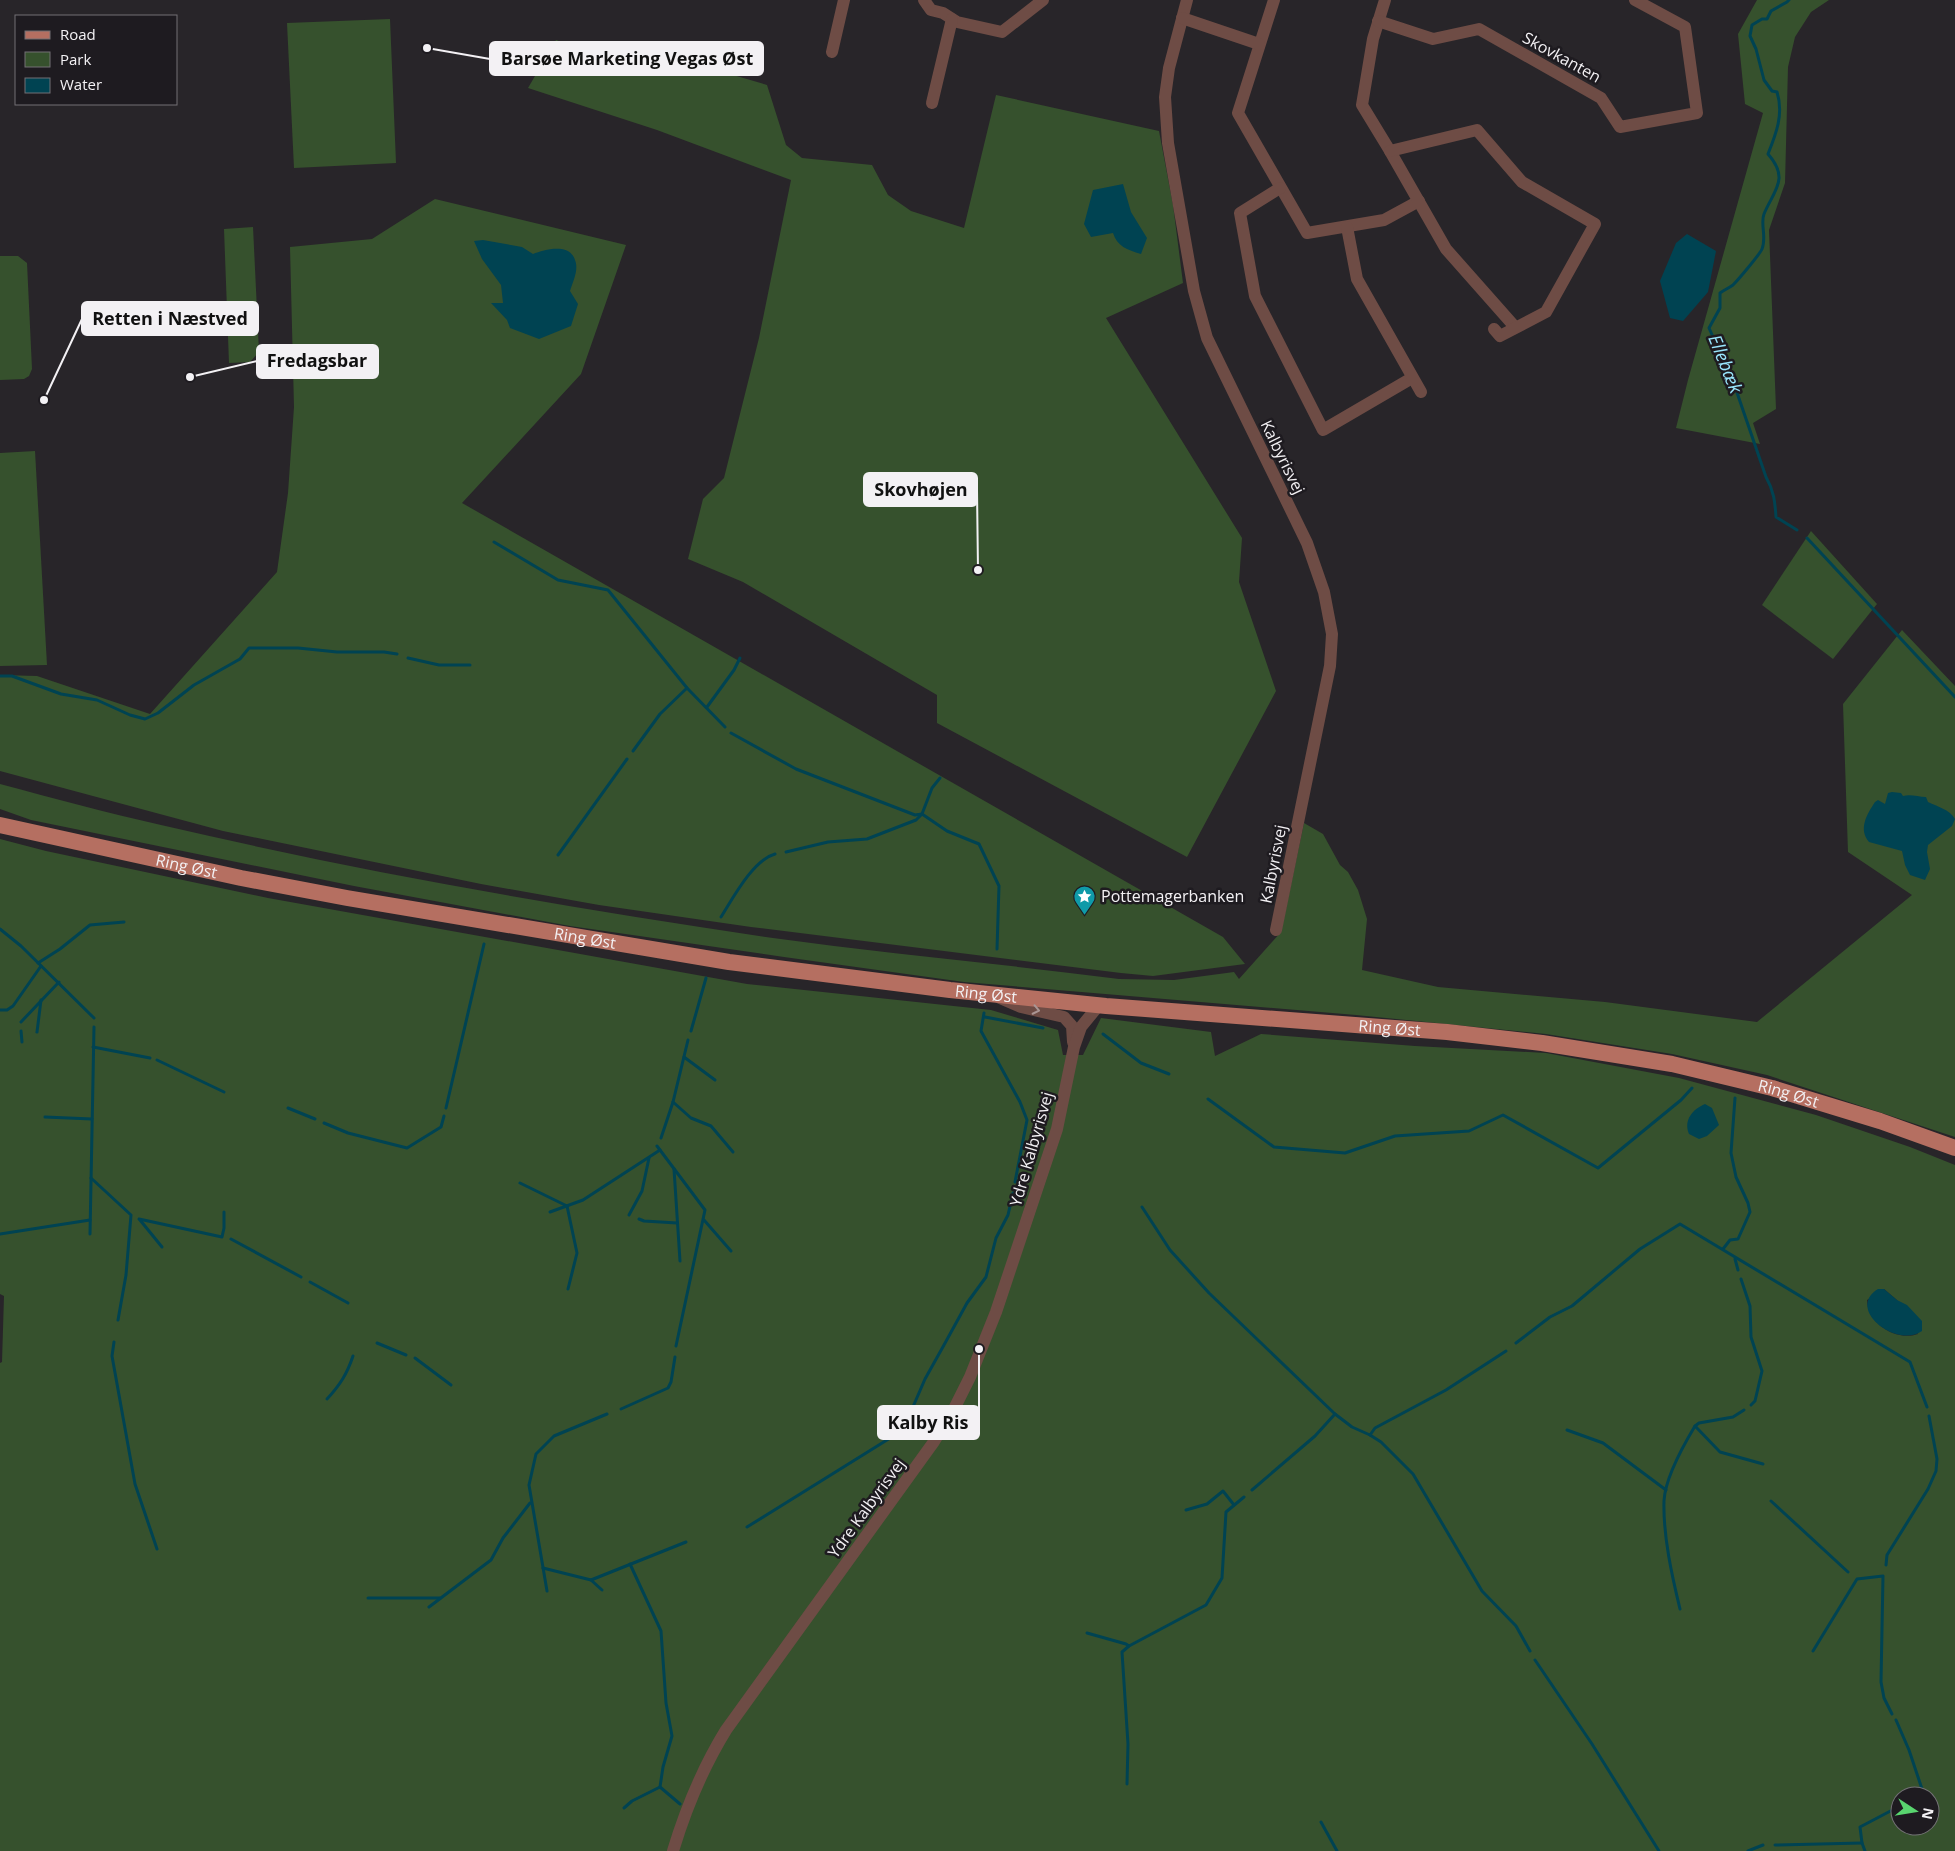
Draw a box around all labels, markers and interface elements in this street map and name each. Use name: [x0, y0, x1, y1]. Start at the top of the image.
legend: [15, 15, 178, 105]
text: Road: [60, 24, 96, 44]
street label: Skovkanten: [1519, 26, 1605, 88]
callout: Barsøe Marketing Vegas Øst: [490, 42, 763, 75]
text: Barsøe Marketing Vegas Øst: [501, 46, 753, 70]
text: Park: [60, 49, 91, 69]
text: Water: [60, 74, 102, 94]
callout: Retten i Næstved: [82, 302, 258, 335]
text: Retten i Næstved: [92, 306, 248, 330]
water label: Ellebæk: [1703, 331, 1749, 398]
callout: Fredagsbar: [257, 345, 378, 378]
text: Fredagsbar: [267, 348, 367, 372]
street label: Kalbyrisvej: [1256, 416, 1310, 498]
callout: Skovhøjen: [864, 473, 977, 506]
text: Skovhøjen: [874, 477, 968, 501]
street label: Kalbyrisvej: [1255, 823, 1291, 905]
street label: Ring Øst: [154, 849, 220, 884]
place icon: Pottemagerbanken: [1073, 884, 1097, 915]
place label: Pottemagerbanken: [1101, 885, 1244, 907]
street label: Ring Øst: [552, 922, 618, 954]
street label: Ring Øst: [954, 980, 1019, 1008]
one-way arrow: [1032, 1004, 1041, 1015]
street label: Ring Øst: [1358, 1014, 1422, 1041]
street label: Ring Øst: [1756, 1074, 1822, 1113]
street label: Ydre Kalbyrisvej: [1004, 1089, 1058, 1209]
callout: Kalby Ris: [878, 1406, 979, 1439]
text: Kalby Ris: [888, 1410, 969, 1434]
street label: Ydre Kalbyrisvej: [822, 1454, 910, 1562]
north arrow: [1890, 1786, 1940, 1836]
text: N: [1918, 1806, 1939, 1821]

